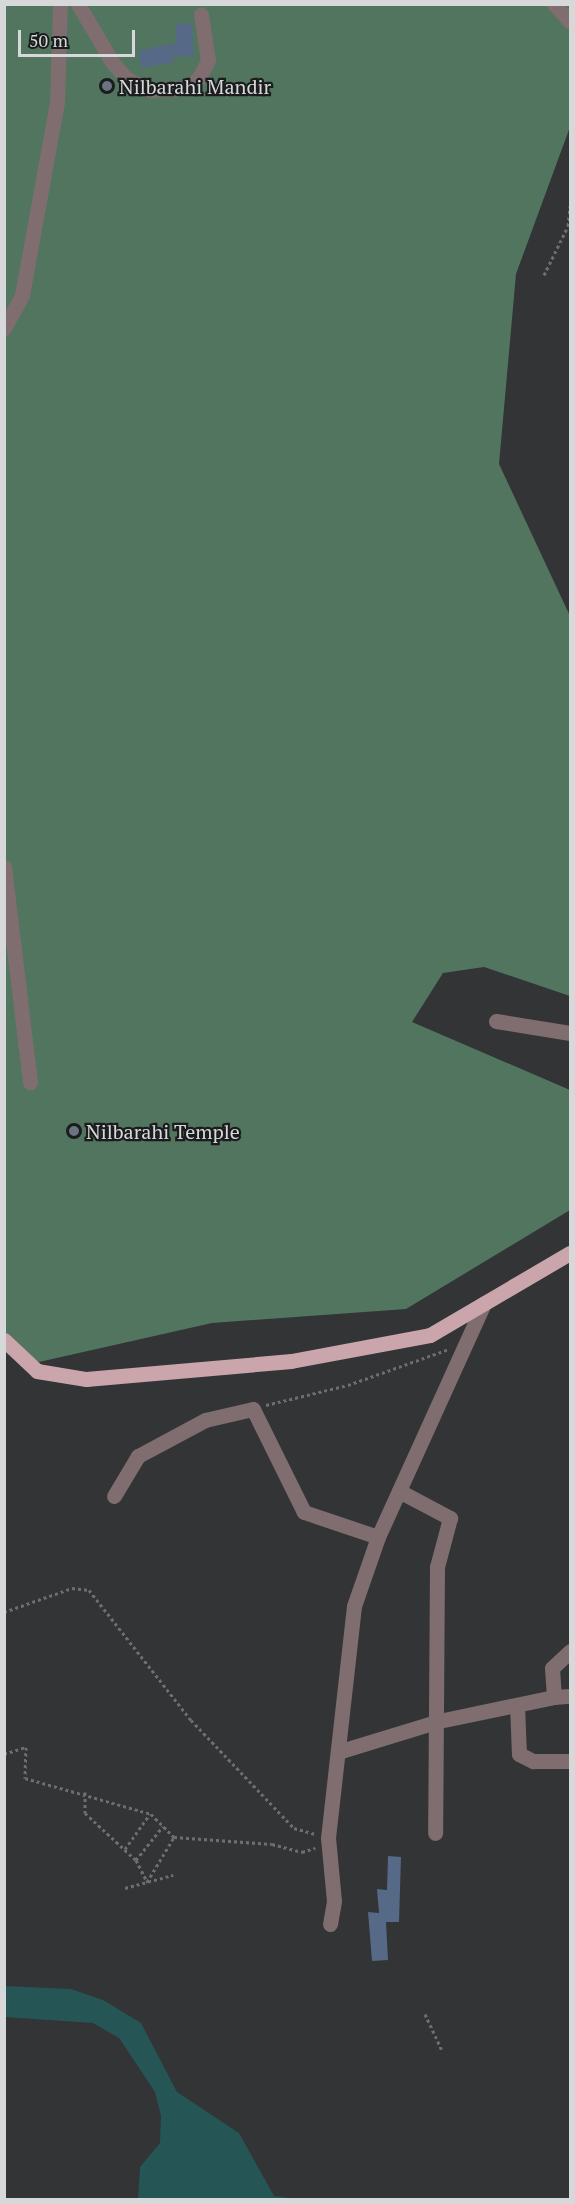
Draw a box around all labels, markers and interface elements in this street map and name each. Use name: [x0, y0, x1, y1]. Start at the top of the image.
scale bar: [21, 18, 138, 56]
text: 50 m: [29, 28, 68, 52]
place label: Nilbarahi Mandir: [119, 74, 271, 98]
marker: Nilbarahi Mandir: [100, 79, 114, 93]
place label: Nilbarahi Temple: [86, 1119, 240, 1143]
marker: Nilbarahi Temple: [67, 1124, 81, 1138]

